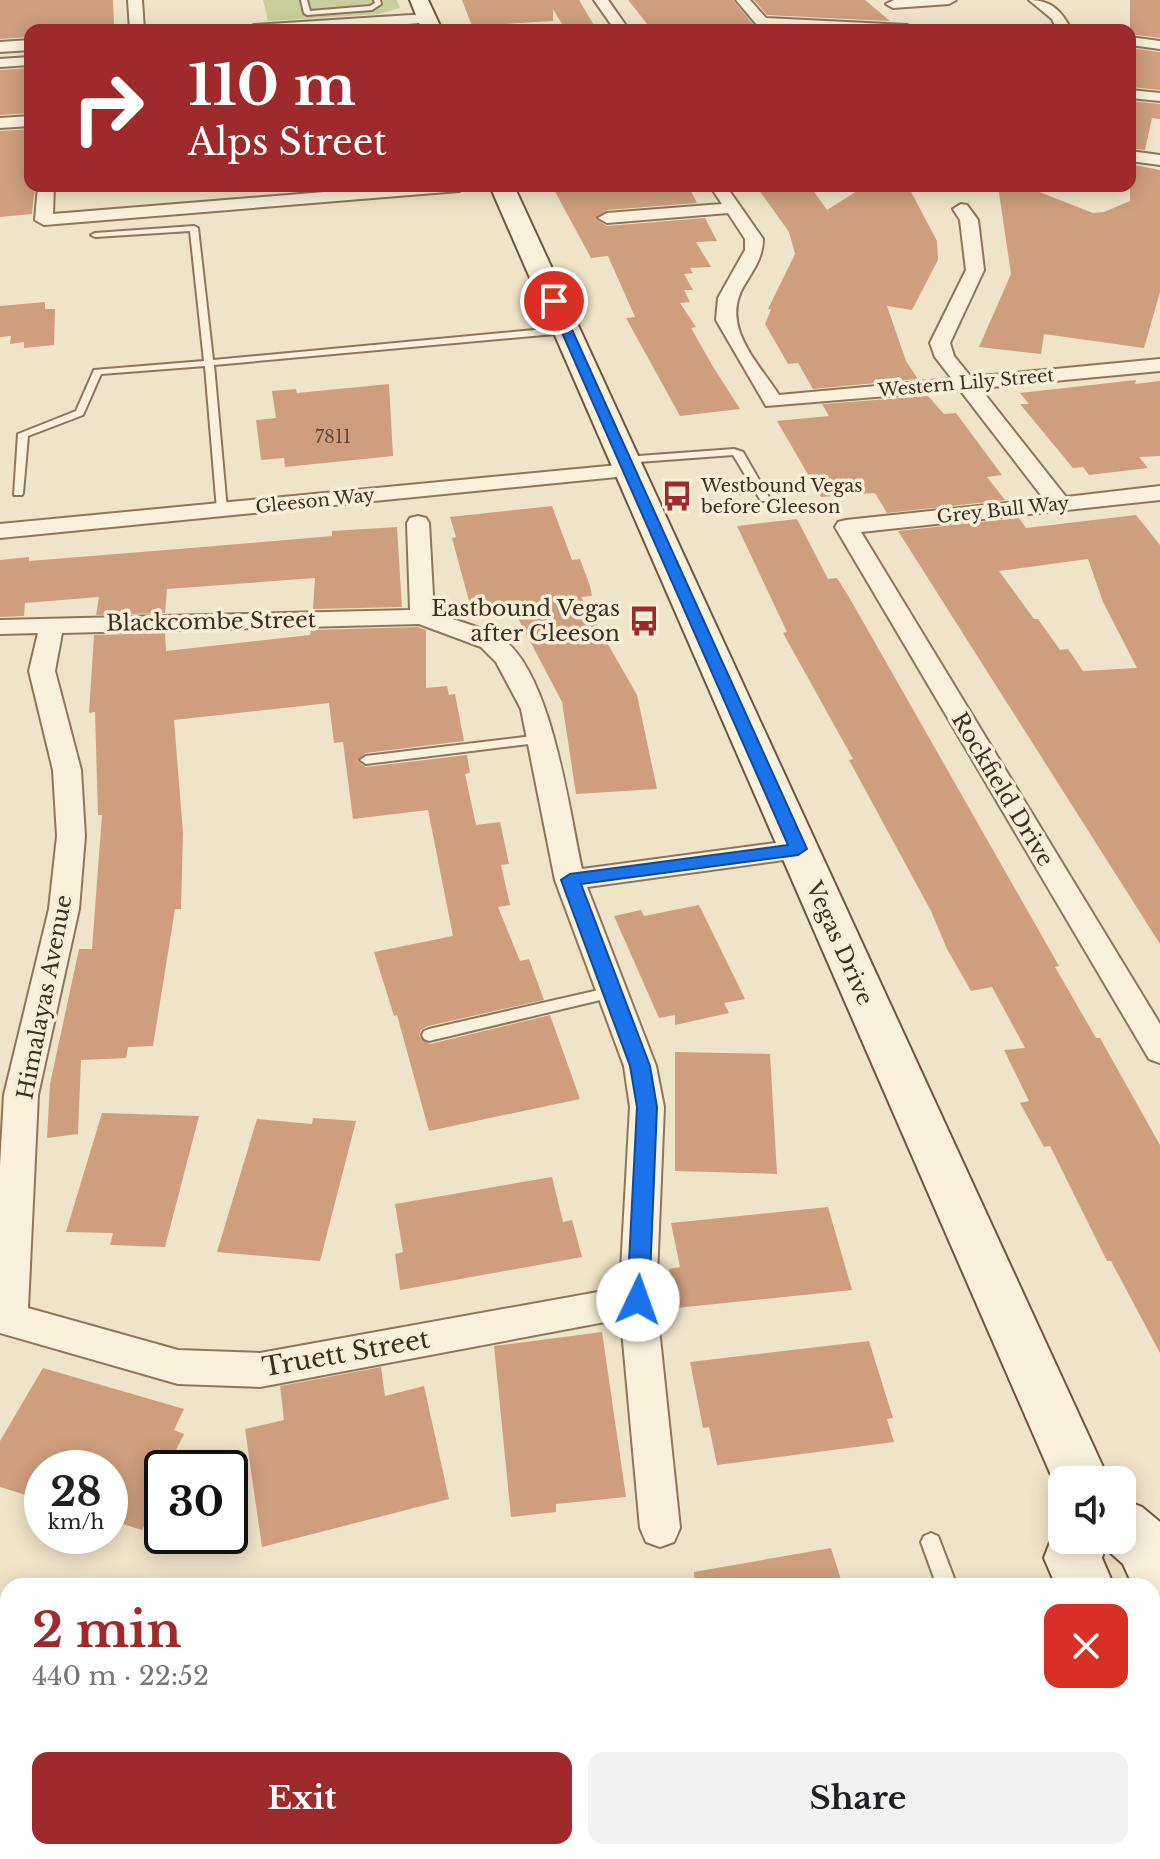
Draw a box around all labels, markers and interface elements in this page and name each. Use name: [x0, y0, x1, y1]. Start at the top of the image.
text: 110 m: [188, 51, 356, 120]
icon: right: [56, 56, 160, 160]
text: Alps Street: [188, 120, 387, 165]
pin: [520, 267, 588, 335]
icon: arrive: [532, 279, 576, 323]
street label: Western Lily Street: [876, 364, 1055, 402]
house number: 7811: [315, 426, 351, 448]
place label: Westbound Vegas before Gleeson: [700, 475, 863, 518]
bus stop icon: Westbound Vegas before Gleeson: [660, 479, 694, 513]
street label: Gleeson Way: [254, 484, 376, 518]
street label: Grey Bull Way: [936, 492, 1071, 528]
place label: Eastbound Vegas after Gleeson: [431, 595, 620, 647]
bus stop icon: Eastbound Vegas after Gleeson: [627, 604, 661, 638]
street label: Blackcombe Street: [106, 606, 317, 637]
street label: Rockfield Drive: [946, 707, 1059, 871]
street label: Vegas Drive: [800, 876, 879, 1009]
street label: Himalayas Avenue: [11, 893, 78, 1102]
position arrow: [596, 1258, 680, 1342]
street label: Truett Street: [260, 1323, 432, 1383]
speed limit sign: 30: [144, 1450, 248, 1554]
map controls: [1048, 1466, 1136, 1554]
button: sound: [1048, 1466, 1136, 1554]
text: 28: [50, 1467, 102, 1517]
text: km/h: [48, 1510, 104, 1534]
text: 2 min: [32, 1600, 181, 1660]
button: close: [1044, 1604, 1128, 1688]
text: 440 m · 22:52: [32, 1660, 209, 1692]
button: Exit: [32, 1752, 572, 1844]
button: Share: [588, 1752, 1128, 1844]

